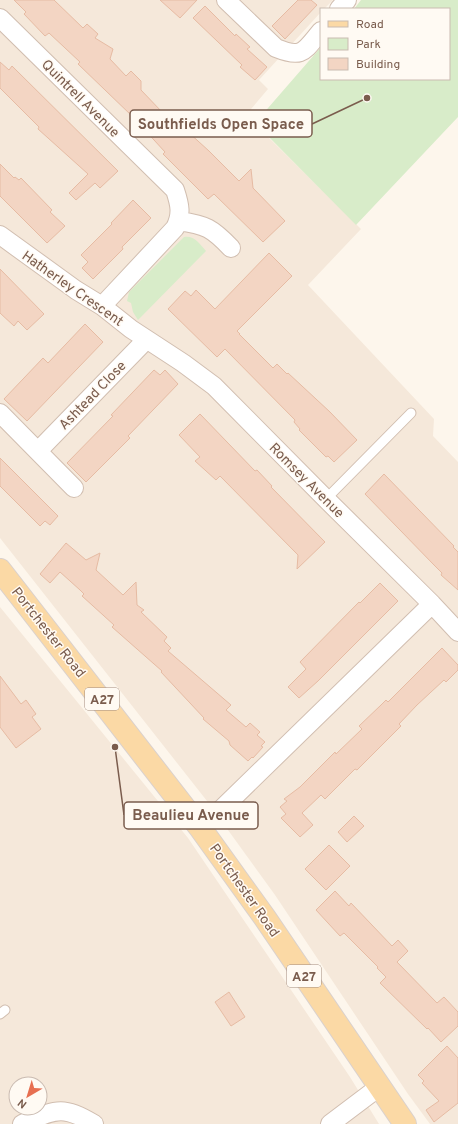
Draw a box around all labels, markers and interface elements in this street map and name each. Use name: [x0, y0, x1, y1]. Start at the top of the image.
legend: [320, 8, 450, 80]
text: Road: [356, 17, 384, 33]
text: Park: [356, 37, 381, 53]
street label: Quintrell Avenue: [37, 56, 123, 142]
text: Building: [356, 57, 400, 73]
callout: Southfields Open Space: [130, 110, 312, 137]
text: Southfields Open Space: [138, 116, 304, 135]
street label: Hatherley Crescent: [18, 248, 126, 331]
street label: Ashtead Close: [56, 358, 130, 434]
street label: Romsey Avenue: [265, 440, 347, 522]
street label: Portchester Road: [7, 584, 88, 682]
road number: A27: [85, 688, 119, 710]
callout: Beaulieu Avenue: [124, 802, 258, 829]
text: Beaulieu Avenue: [132, 807, 250, 826]
street label: Portchester Road: [205, 841, 282, 941]
road number: A27: [287, 965, 321, 987]
north arrow: [8, 1076, 48, 1116]
text: N: [15, 1095, 30, 1111]

